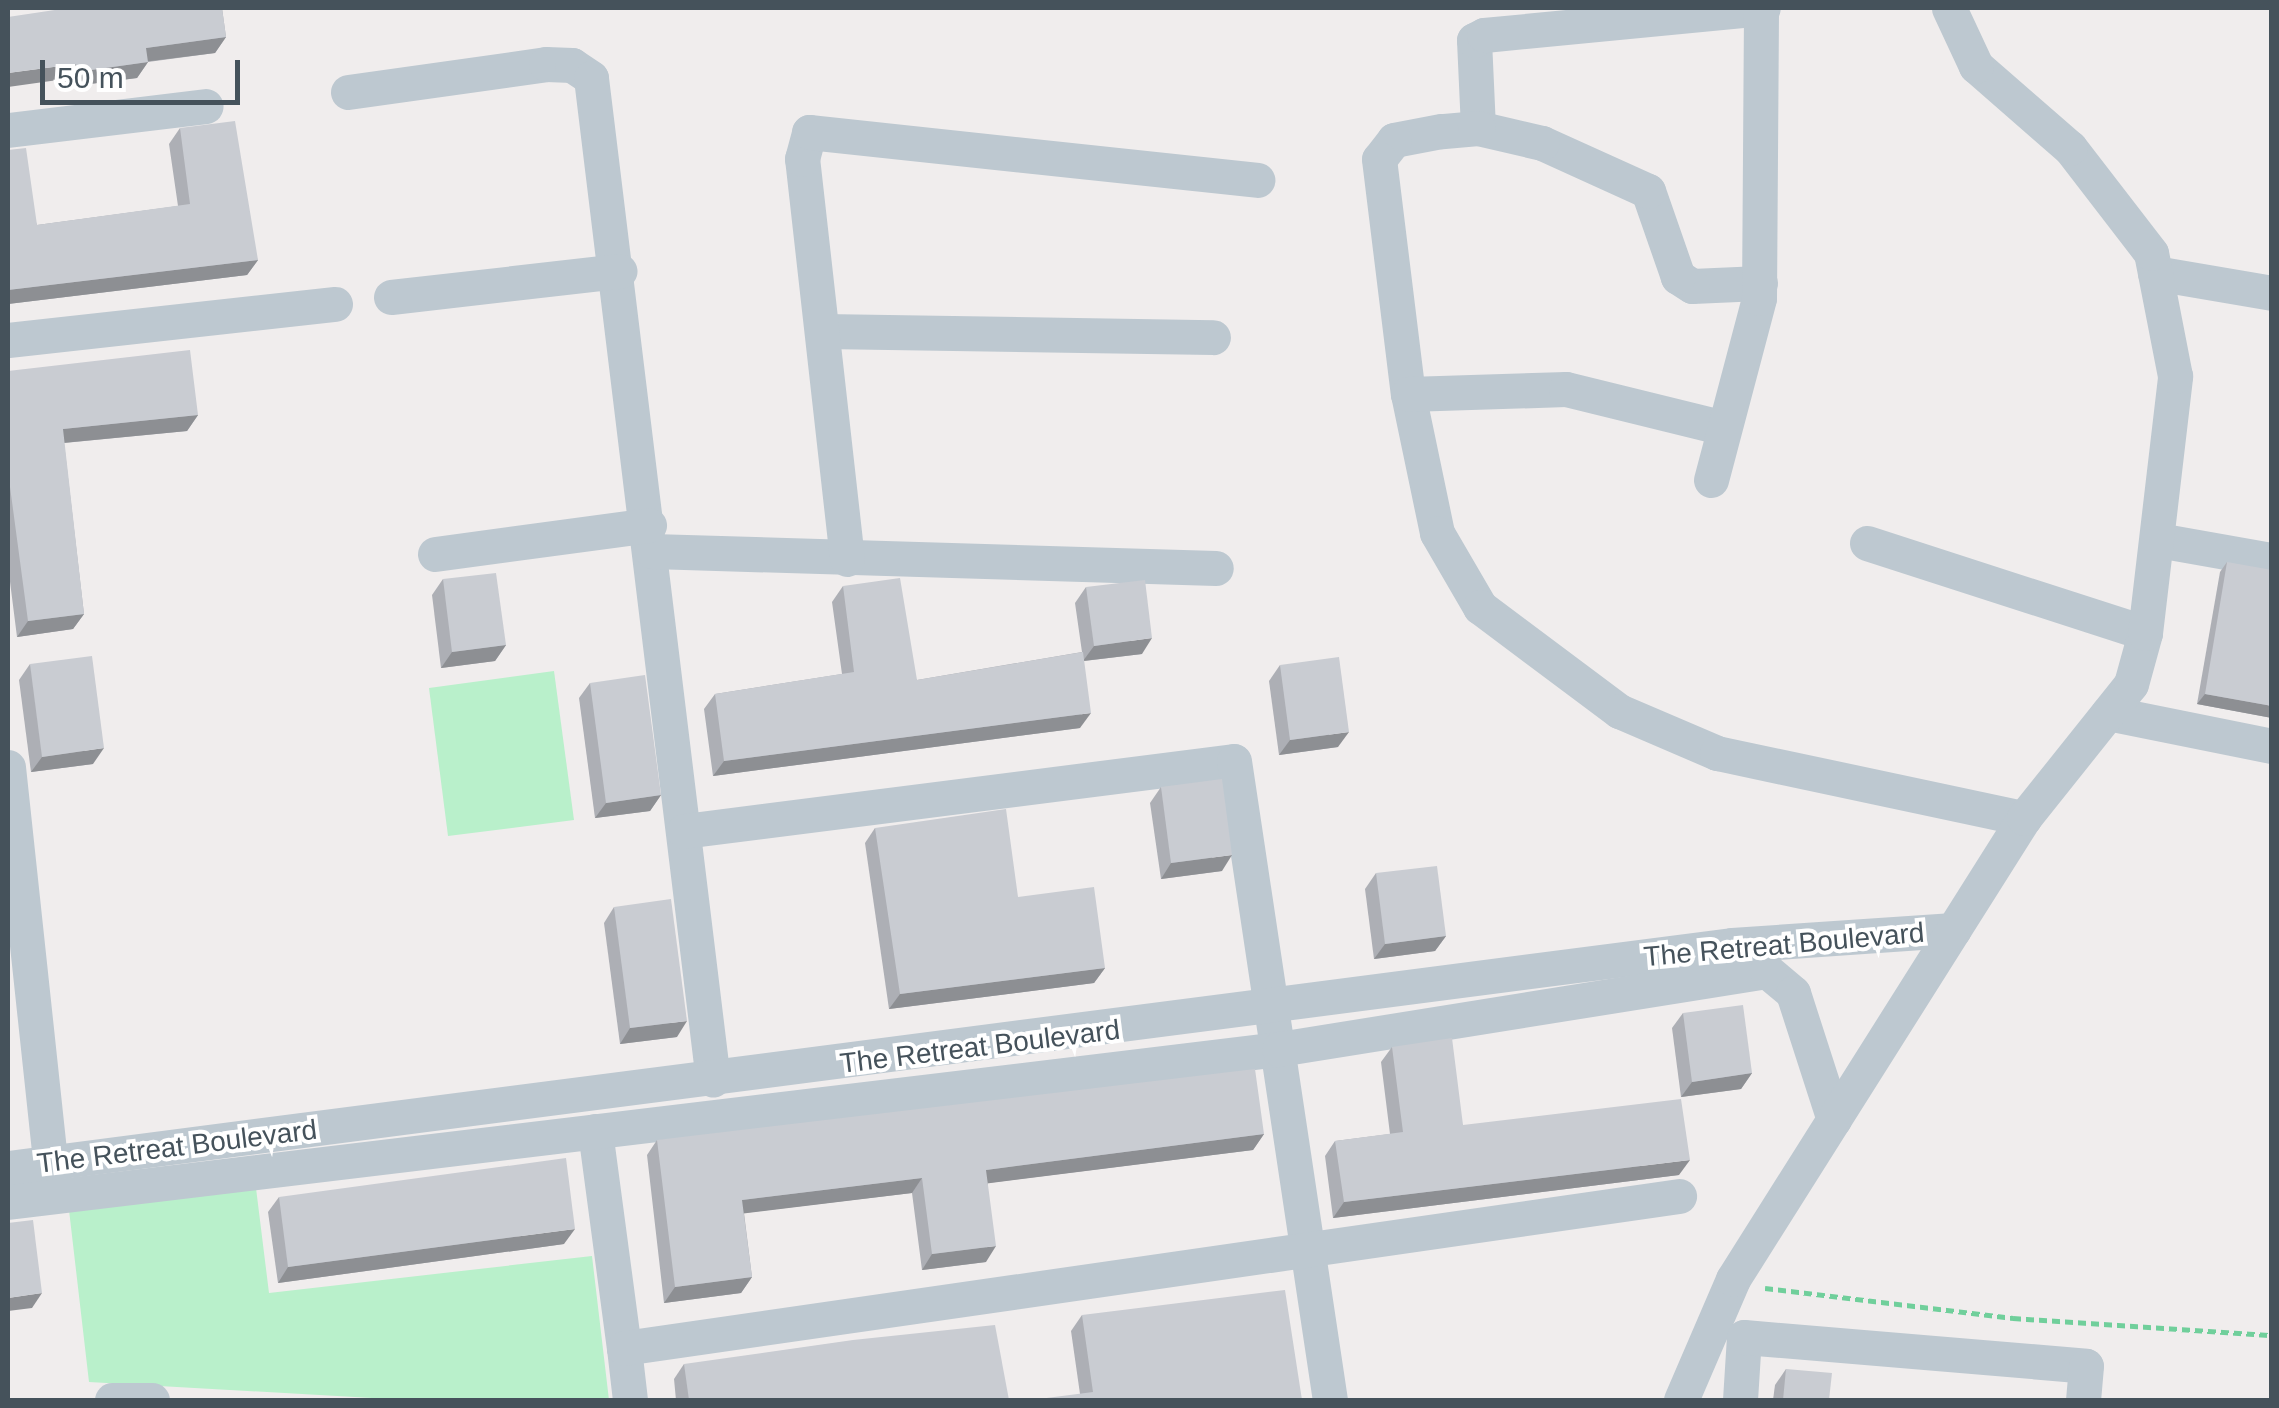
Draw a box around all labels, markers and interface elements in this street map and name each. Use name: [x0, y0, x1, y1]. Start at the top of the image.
scale bar: [45, 40, 245, 102]
text: 50 m: [57, 61, 124, 94]
street label: The Retreat Boulevard: [1642, 916, 1926, 974]
street label: The Retreat Boulevard: [838, 1013, 1122, 1081]
street label: The Retreat Boulevard: [35, 1113, 319, 1181]

